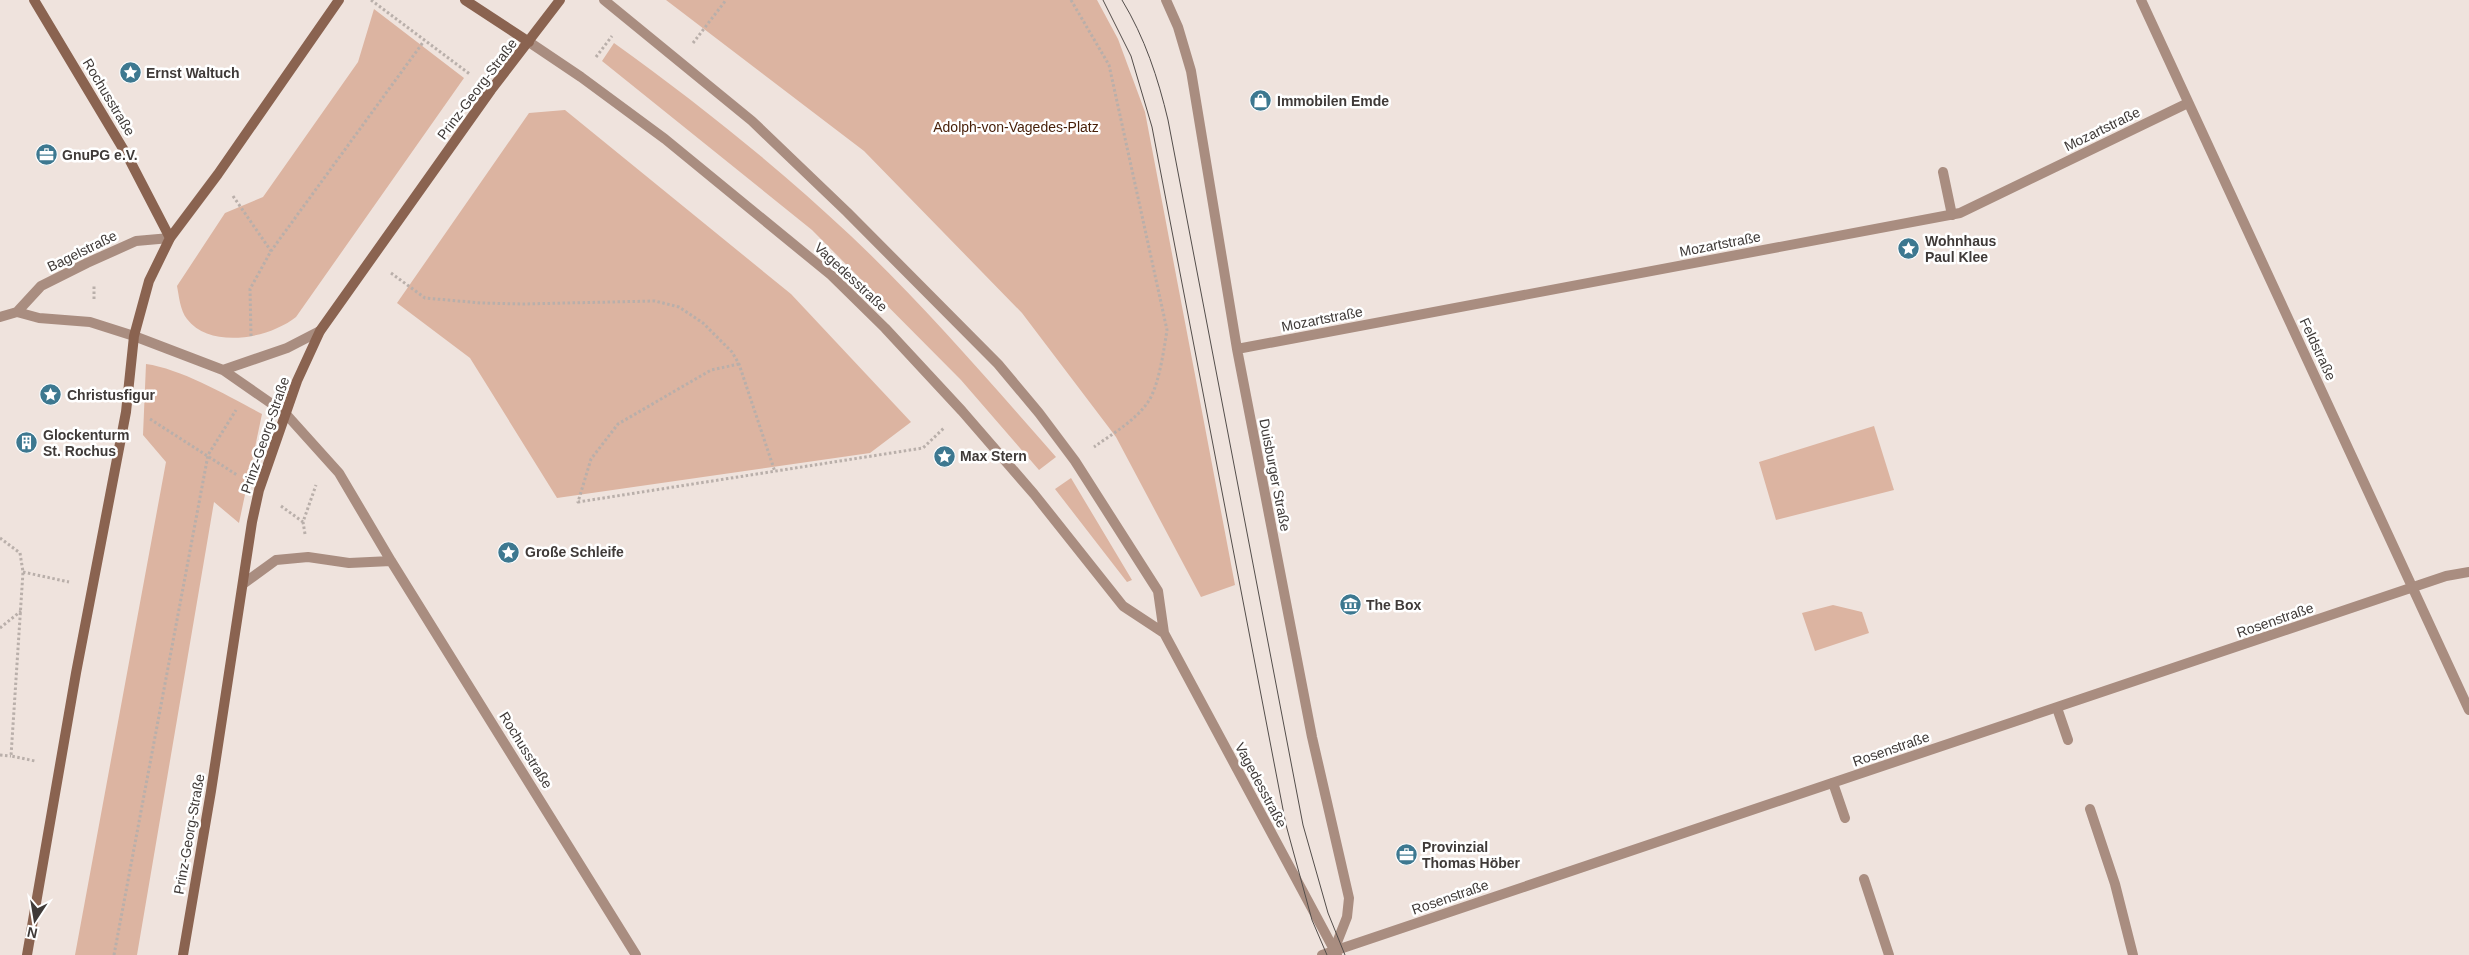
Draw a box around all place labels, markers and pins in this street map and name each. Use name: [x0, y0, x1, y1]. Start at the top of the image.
place icon: Ernst Waltuch: [118, 61, 142, 85]
place label: Ernst Waltuch: [146, 65, 240, 81]
shop icon: Immobilen Emde: [1249, 89, 1273, 113]
place label: Immobilen Emde: [1277, 93, 1389, 109]
office icon: GnuPG e.V.: [34, 143, 58, 167]
place label: GnuPG e.V.: [62, 147, 138, 163]
place label: Wohnhaus Paul Klee: [1925, 233, 1997, 265]
place icon: Wohnhaus Paul Klee: [1897, 237, 1921, 261]
place icon: Christusfigur: [39, 383, 63, 407]
place label: Christusfigur: [67, 387, 155, 403]
place label: Glockenturm St. Rochus: [43, 427, 129, 459]
building icon: Glockenturm St. Rochus: [15, 431, 39, 455]
place icon: Max Stern: [932, 444, 956, 468]
place label: Max Stern: [960, 448, 1027, 464]
place icon: Große Schleife: [497, 540, 521, 564]
place label: Große Schleife: [525, 544, 624, 560]
museum icon: The Box: [1338, 593, 1362, 617]
place label: The Box: [1366, 597, 1421, 613]
place label: Provinzial Thomas Höber: [1422, 839, 1521, 871]
office icon: Provinzial Thomas Höber: [1394, 843, 1418, 867]

